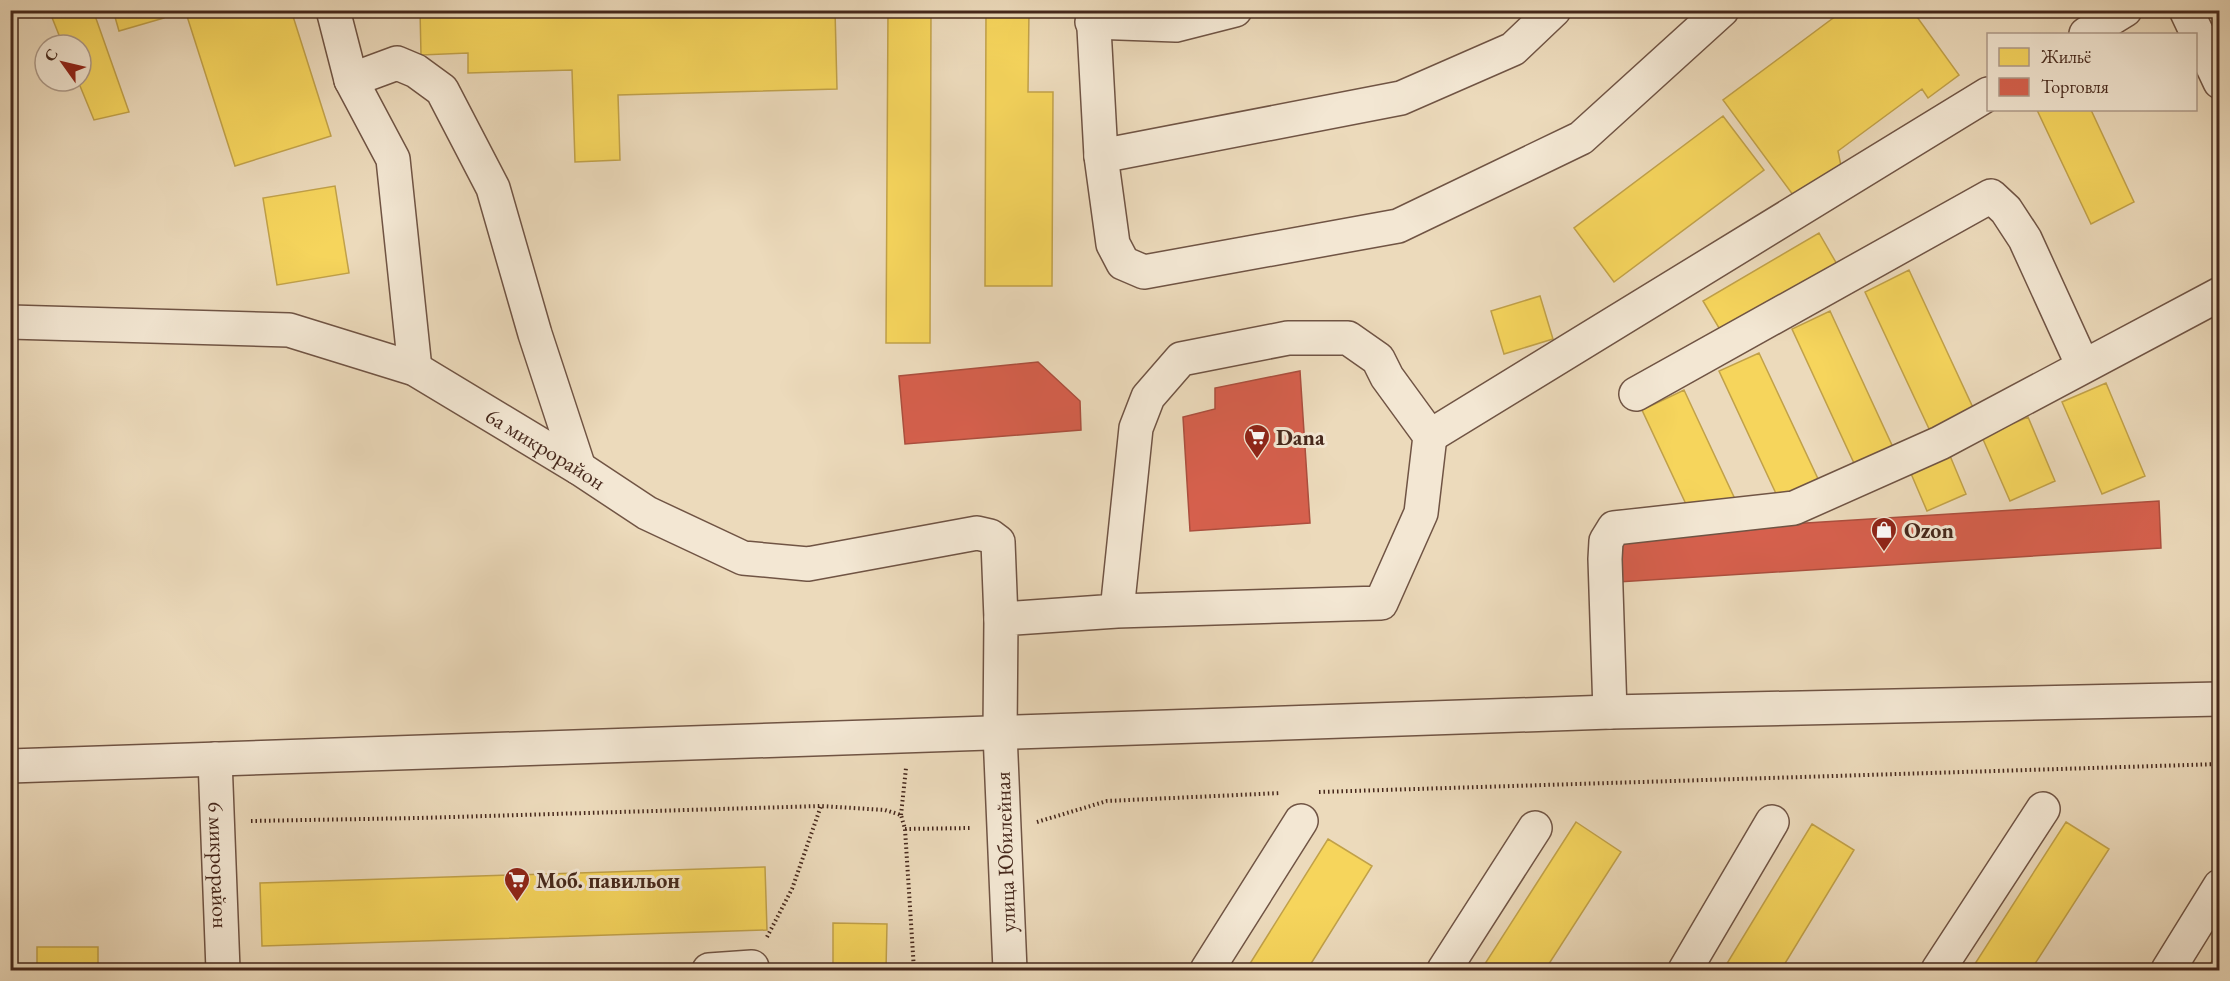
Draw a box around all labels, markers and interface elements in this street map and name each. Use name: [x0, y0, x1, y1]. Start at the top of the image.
north arrow: [33, 33, 93, 93]
legend: [1987, 33, 2197, 111]
text: С: [39, 44, 63, 65]
text: Жильё: [2040, 45, 2091, 68]
text: Торговля: [2041, 75, 2109, 98]
street label: 6а микрорайон: [480, 401, 611, 496]
supermarket icon: Dana: [1242, 422, 1272, 460]
place label: Dana: [1276, 423, 1325, 452]
shop icon: Ozon: [1869, 515, 1899, 553]
place label: Ozon: [1904, 516, 1954, 545]
street label: улица Юбилейная: [988, 771, 1022, 933]
street label: 6 микрорайон: [202, 801, 236, 929]
supermarket icon: Моб. павильон: [502, 865, 532, 903]
place label: Моб. павильон: [536, 866, 680, 895]

